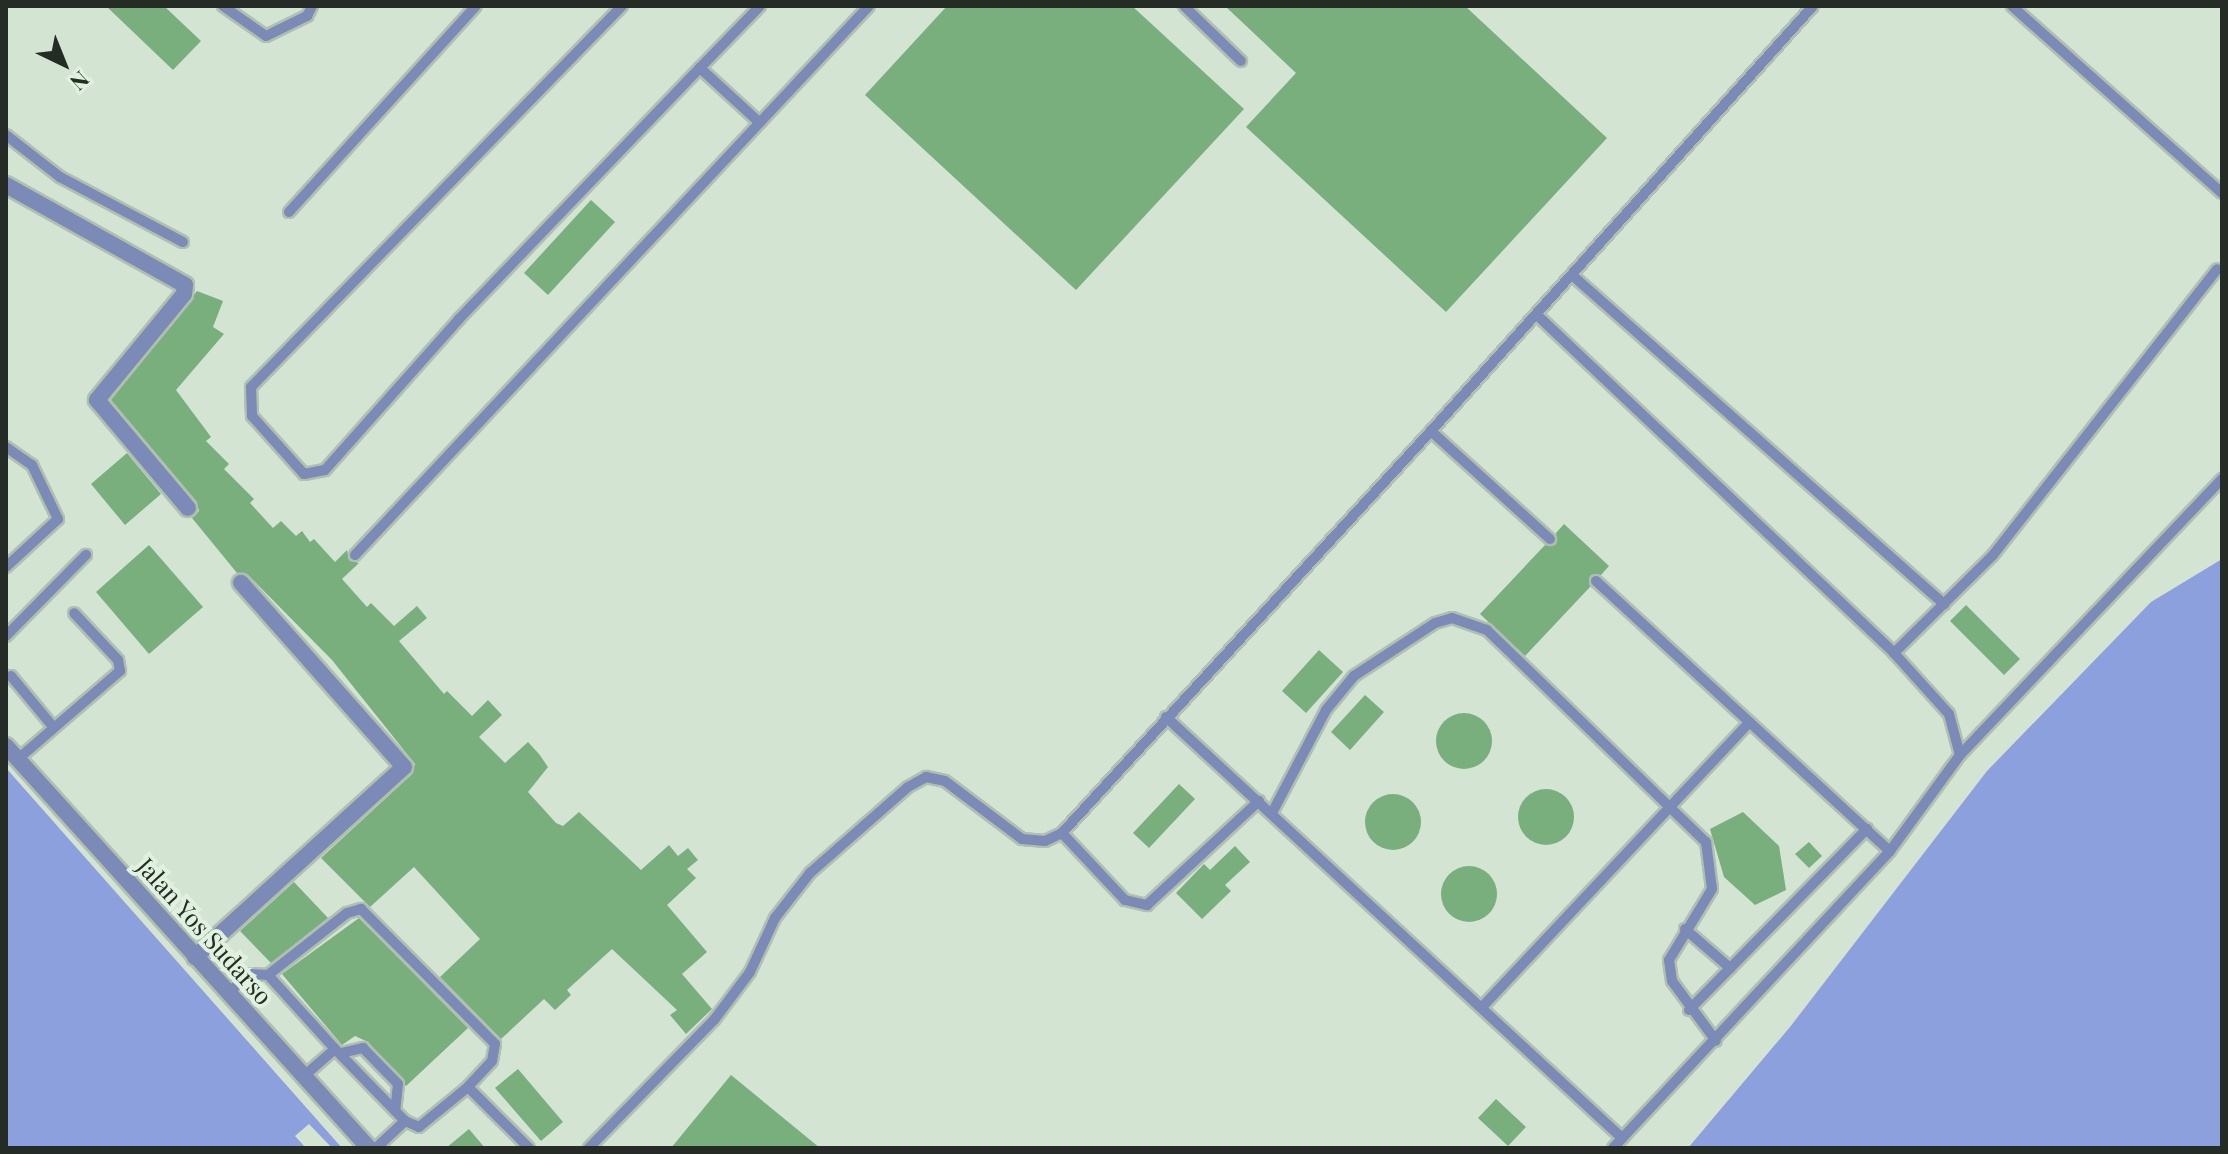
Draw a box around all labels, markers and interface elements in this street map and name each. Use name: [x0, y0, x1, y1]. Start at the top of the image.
north arrow: [24, 24, 104, 104]
text: N: [64, 65, 96, 98]
street label: Jalan Yos Sudarso: [131, 851, 279, 1011]

